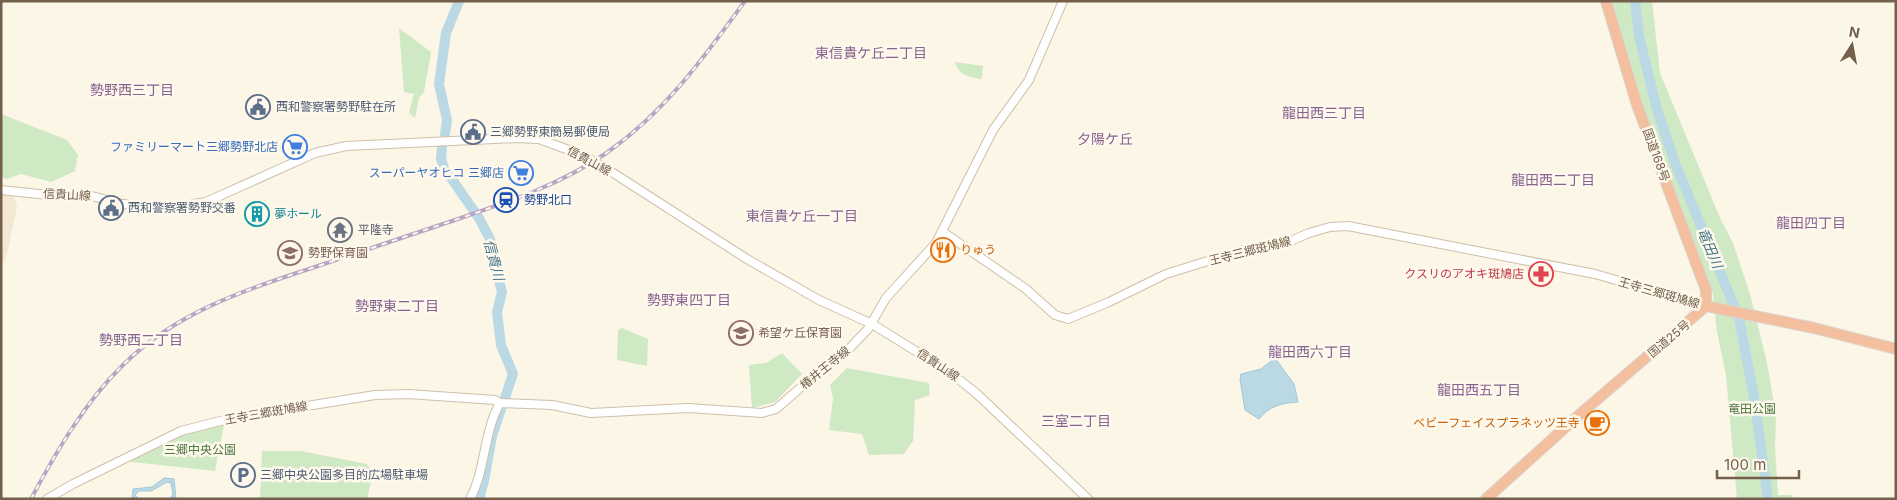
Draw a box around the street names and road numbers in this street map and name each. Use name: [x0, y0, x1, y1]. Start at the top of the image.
street label: 国道168号: [1640, 126, 1673, 184]
street label: 信貴山線: [565, 143, 614, 178]
street label: 信貴山線: [43, 186, 91, 203]
street label: 王寺三郷斑鳩線: [1207, 233, 1292, 268]
street label: 王寺三郷斑鳩線: [1617, 274, 1702, 311]
street label: 国道25号: [1644, 317, 1693, 361]
street label: 椿井王寺線: [797, 343, 853, 392]
street label: 信貴山線: [914, 345, 962, 384]
street label: 王寺三郷斑鳩線: [223, 398, 309, 427]

